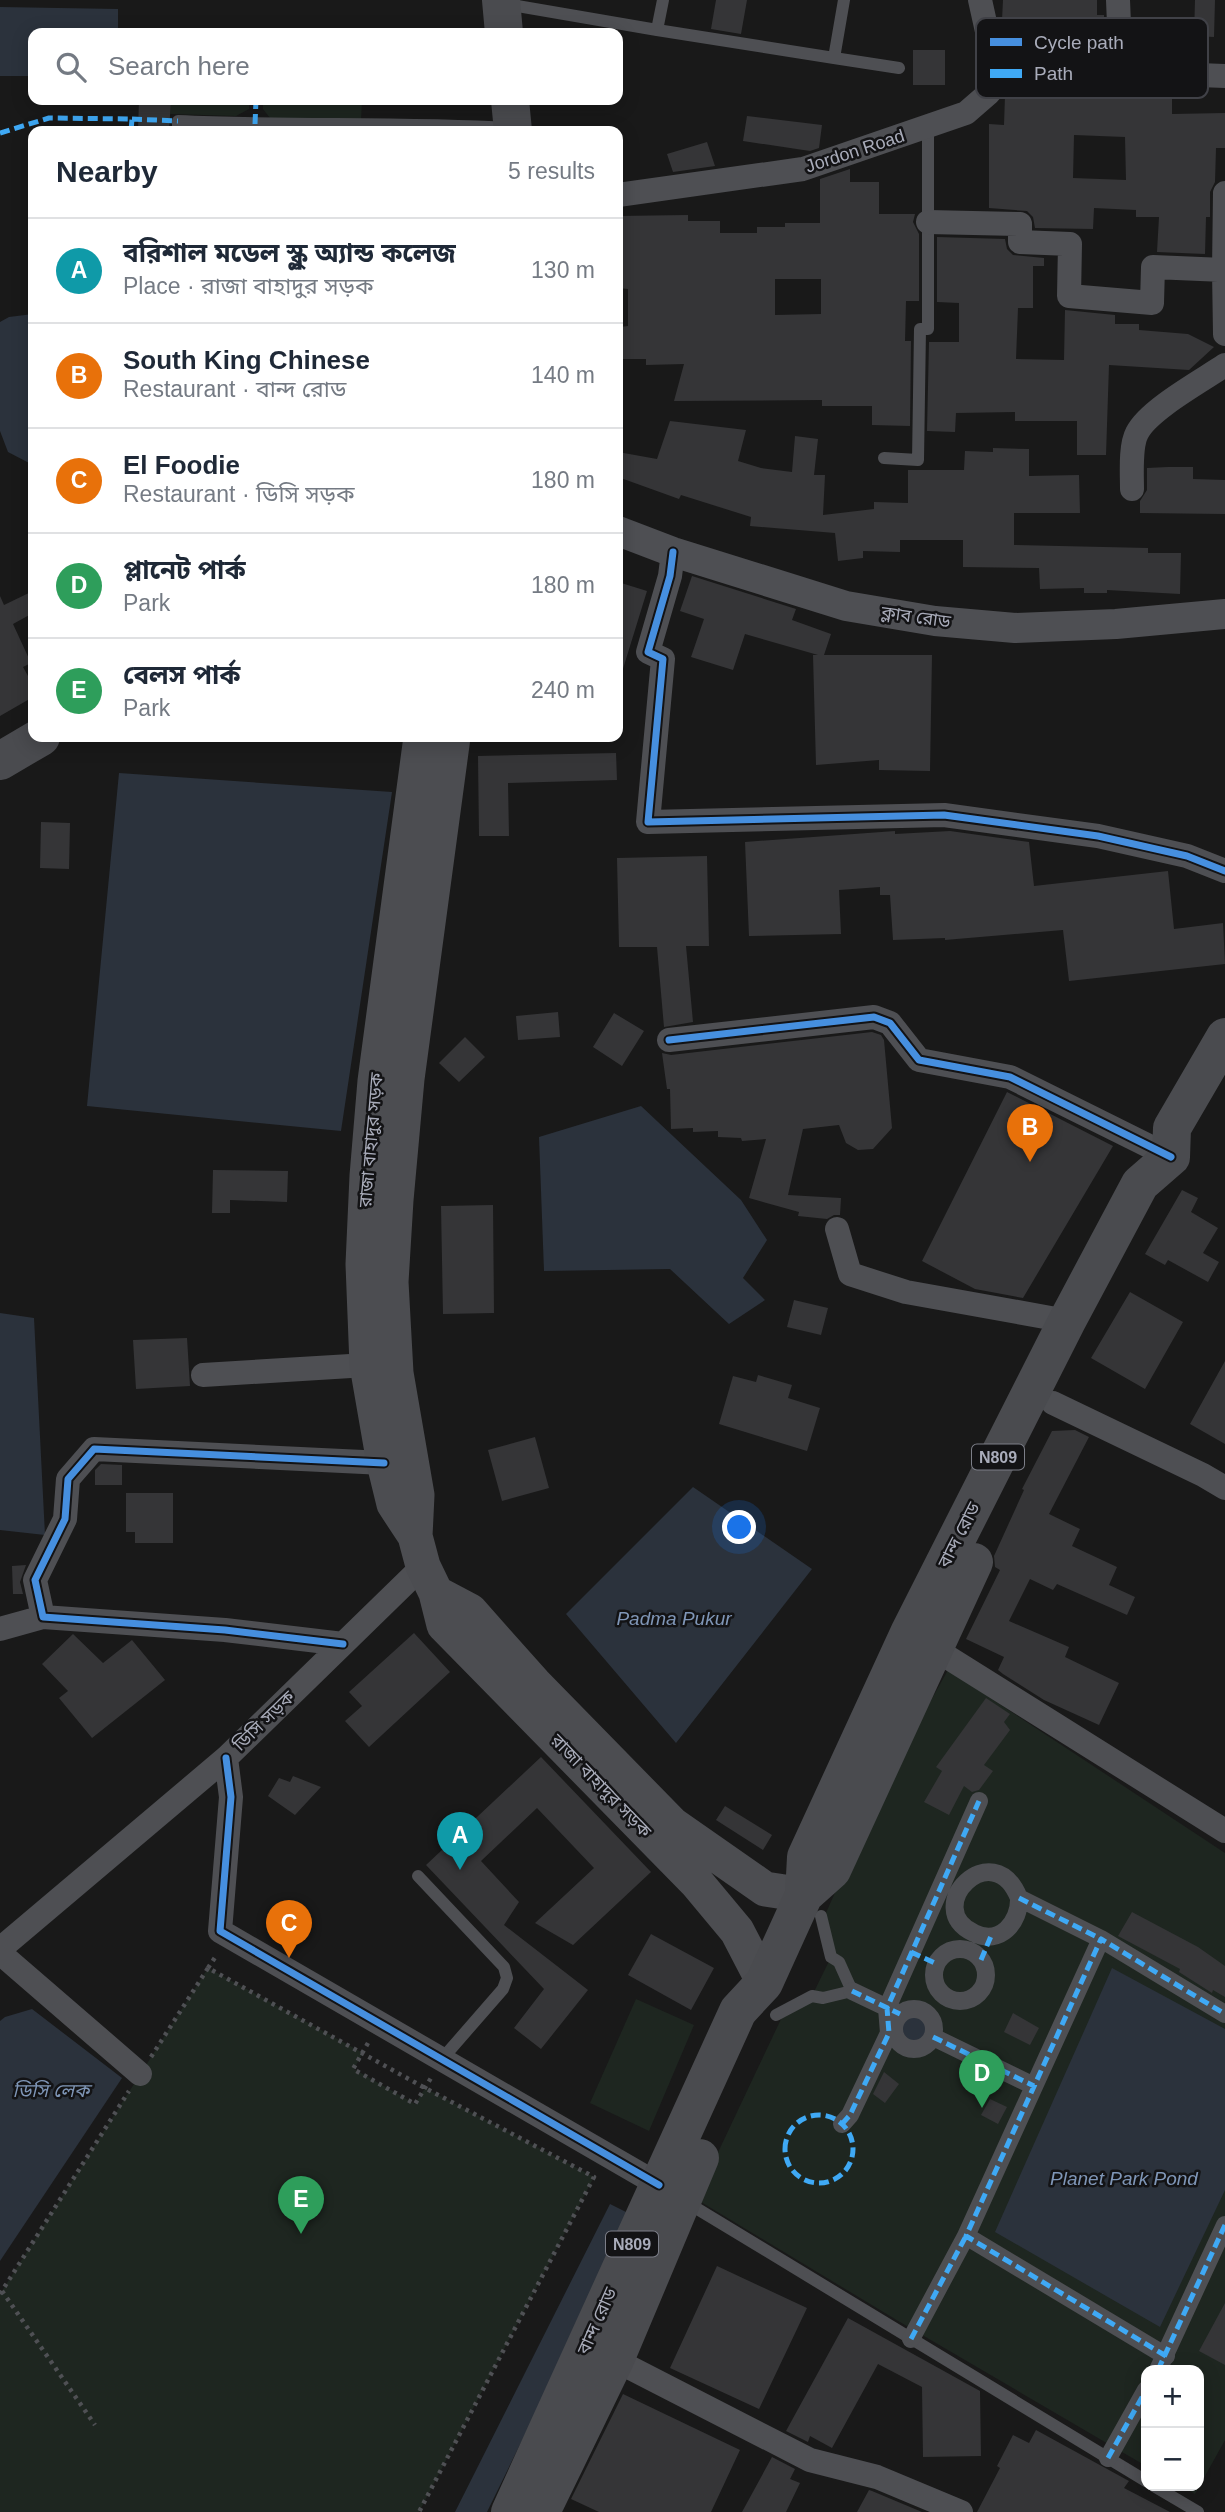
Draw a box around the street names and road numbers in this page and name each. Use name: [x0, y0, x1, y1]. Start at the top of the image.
street label: Jordon Road: [803, 126, 907, 176]
street label: ক্লাব রোড: [879, 602, 952, 633]
street label: রাজা বাহাদুর সড়ক: [355, 1071, 387, 1209]
road number: N809: [972, 1444, 1024, 1470]
street label: বান্দ রোড: [934, 1499, 984, 1572]
street label: ডিসি সড়ক: [229, 1687, 299, 1756]
street label: রাজা বাহাদুর সড়ক: [546, 1730, 655, 1842]
road number: N809: [606, 2232, 658, 2256]
street label: বান্দ রোড: [573, 2284, 621, 2358]

